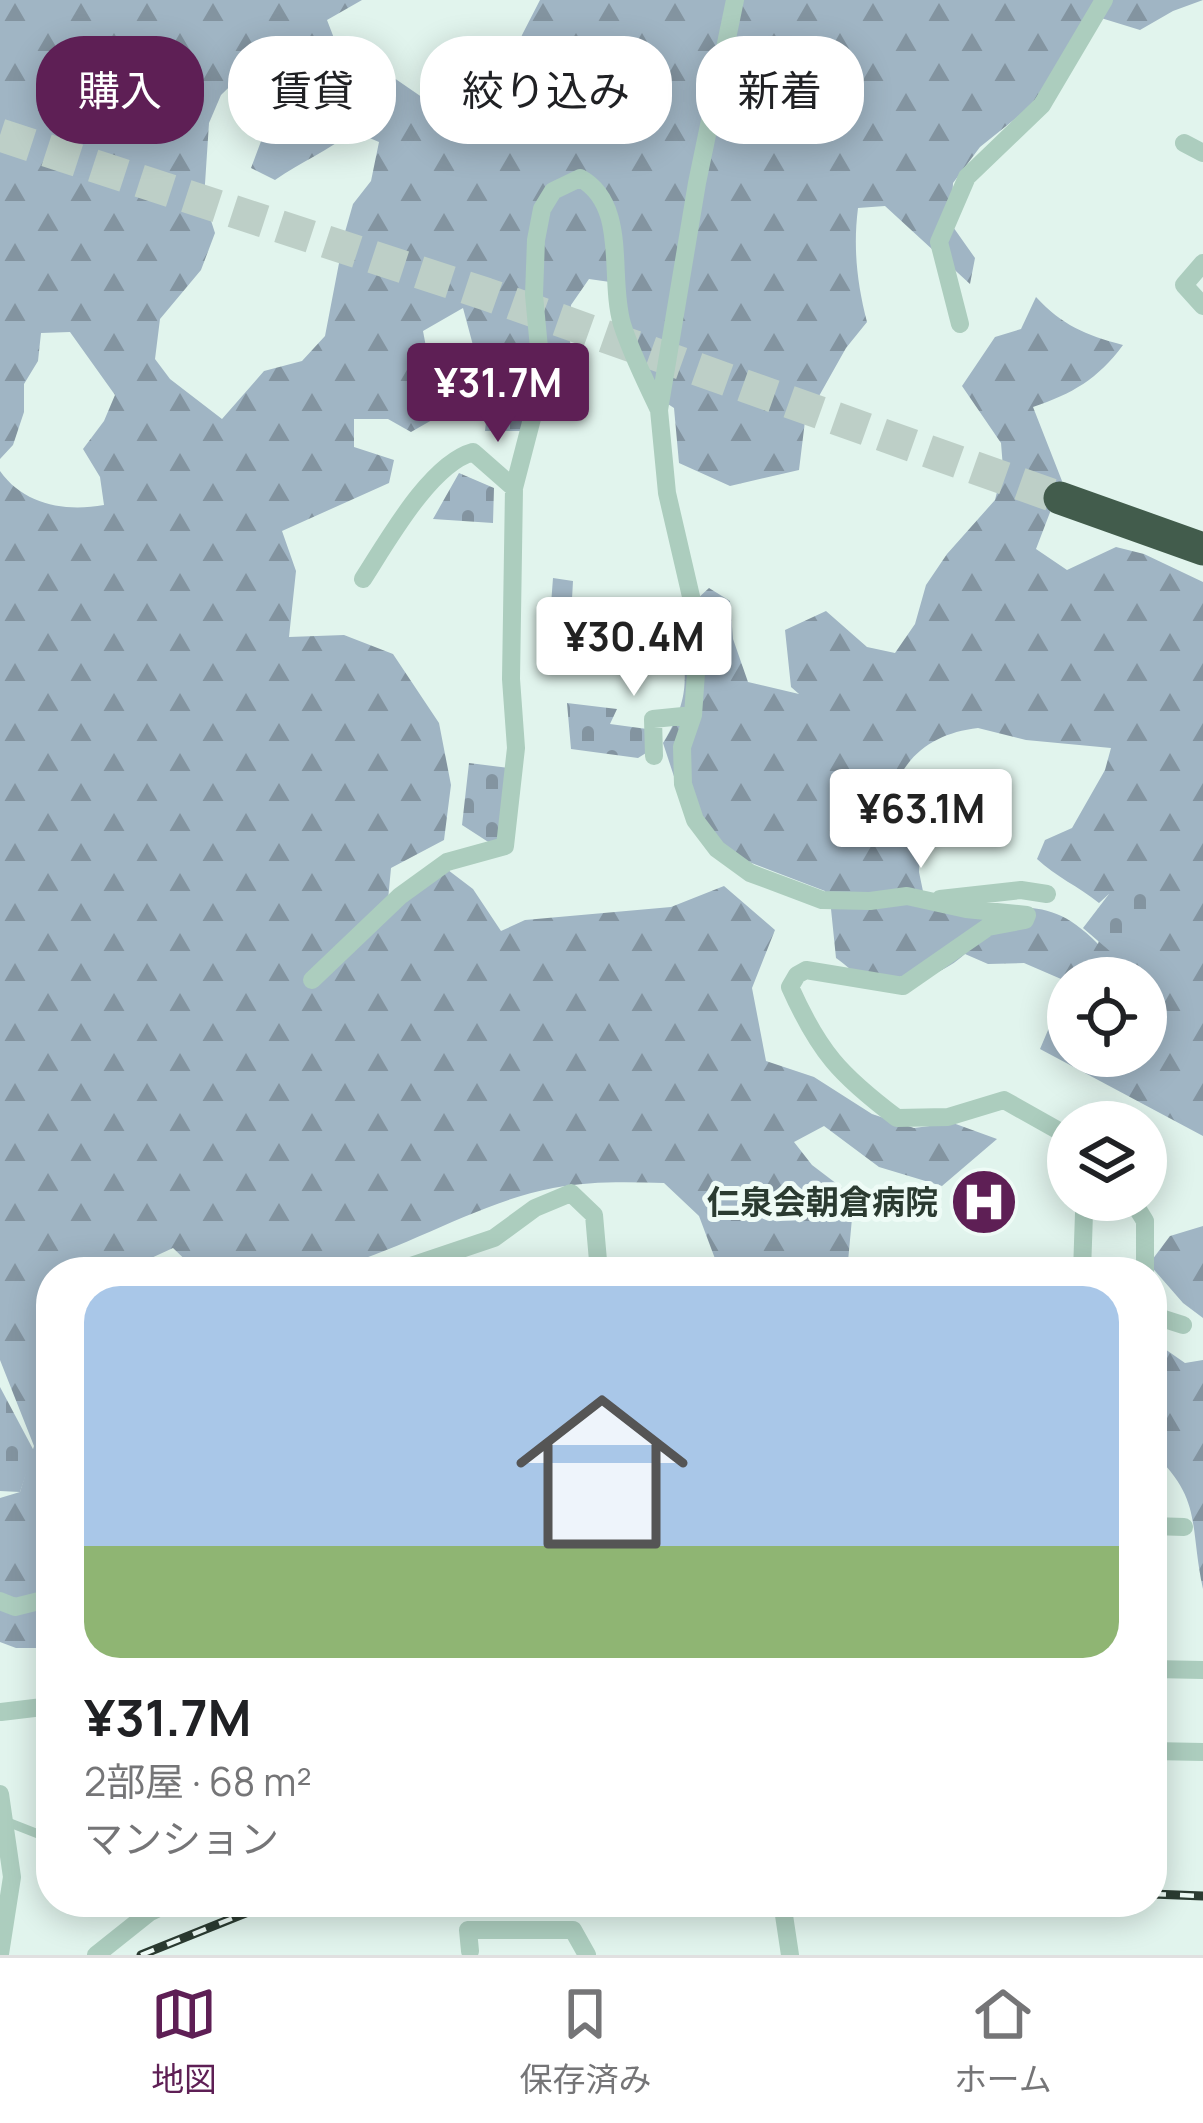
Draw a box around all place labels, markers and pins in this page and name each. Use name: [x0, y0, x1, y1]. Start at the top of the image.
pin: ¥31.7M: [400, 343, 596, 445]
pin: ¥30.4M: [536, 597, 732, 699]
pin: ¥63.1M: [823, 769, 1019, 871]
hospital icon: 仁泉会朝倉病院: [949, 1167, 1019, 1237]
place label: 仁泉会朝倉病院: [707, 1179, 938, 1224]

